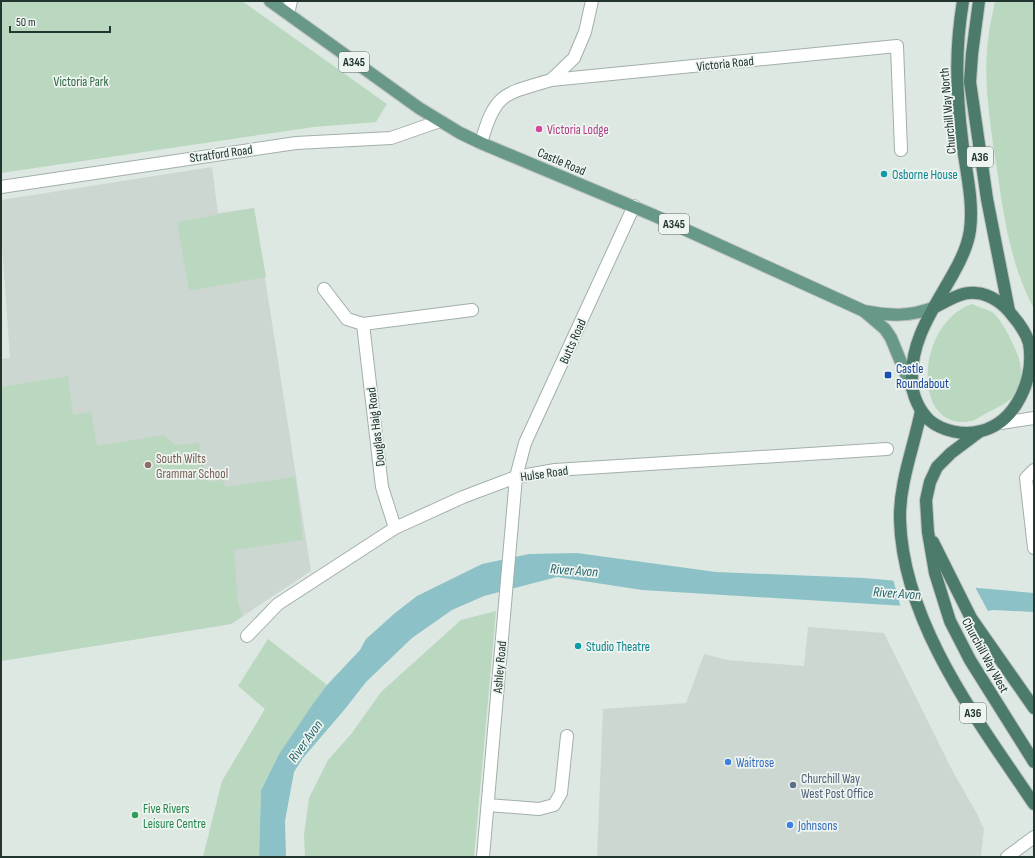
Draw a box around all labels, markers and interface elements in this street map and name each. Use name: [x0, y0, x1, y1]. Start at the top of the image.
scale bar: [10, 8, 110, 34]
text: 50 m: [16, 15, 36, 30]
road number: A345: [339, 52, 369, 72]
street label: Victoria Road: [696, 53, 755, 75]
street label: Churchill Way North: [936, 67, 960, 155]
park label: Victoria Park: [54, 74, 108, 90]
place label: Victoria Lodge: [547, 122, 609, 138]
marker: Victoria Lodge: [534, 124, 544, 134]
street label: Stratford Road: [189, 142, 254, 166]
street label: Castle Road: [535, 145, 588, 179]
road number: A36: [967, 147, 993, 167]
place label: Osborne House: [892, 167, 958, 183]
marker: Osborne House: [879, 169, 889, 179]
road number: A345: [659, 214, 689, 234]
street label: Butts Road: [556, 316, 590, 366]
place label: Castle Roundabout: [896, 361, 949, 392]
marker: Castle Roundabout: [883, 370, 893, 380]
street label: Douglas Haig Road: [363, 386, 389, 467]
place label: South Wilts Grammar School: [156, 451, 228, 482]
marker: South Wilts Grammar School: [143, 460, 153, 470]
street label: Hulse Road: [519, 463, 569, 485]
water label: River Avon: [549, 560, 599, 581]
water label: River Avon: [872, 583, 922, 604]
street label: Churchill Way West: [958, 615, 1012, 696]
place label: Studio Theatre: [586, 639, 650, 655]
street label: Ashley Road: [490, 640, 510, 695]
marker: Studio Theatre: [573, 641, 583, 651]
road number: A36: [960, 703, 986, 723]
water label: River Avon: [284, 717, 326, 766]
place label: Waitrose: [736, 755, 774, 771]
marker: Waitrose: [723, 757, 733, 767]
place label: Churchill Way West Post Office: [801, 771, 873, 802]
marker: Churchill Way West Post Office: [788, 780, 798, 790]
place label: Five Rivers Leisure Centre: [143, 801, 206, 832]
marker: Five Rivers Leisure Centre: [130, 810, 140, 820]
place label: Johnsons: [797, 818, 838, 834]
marker: Johnsons: [785, 820, 795, 830]

